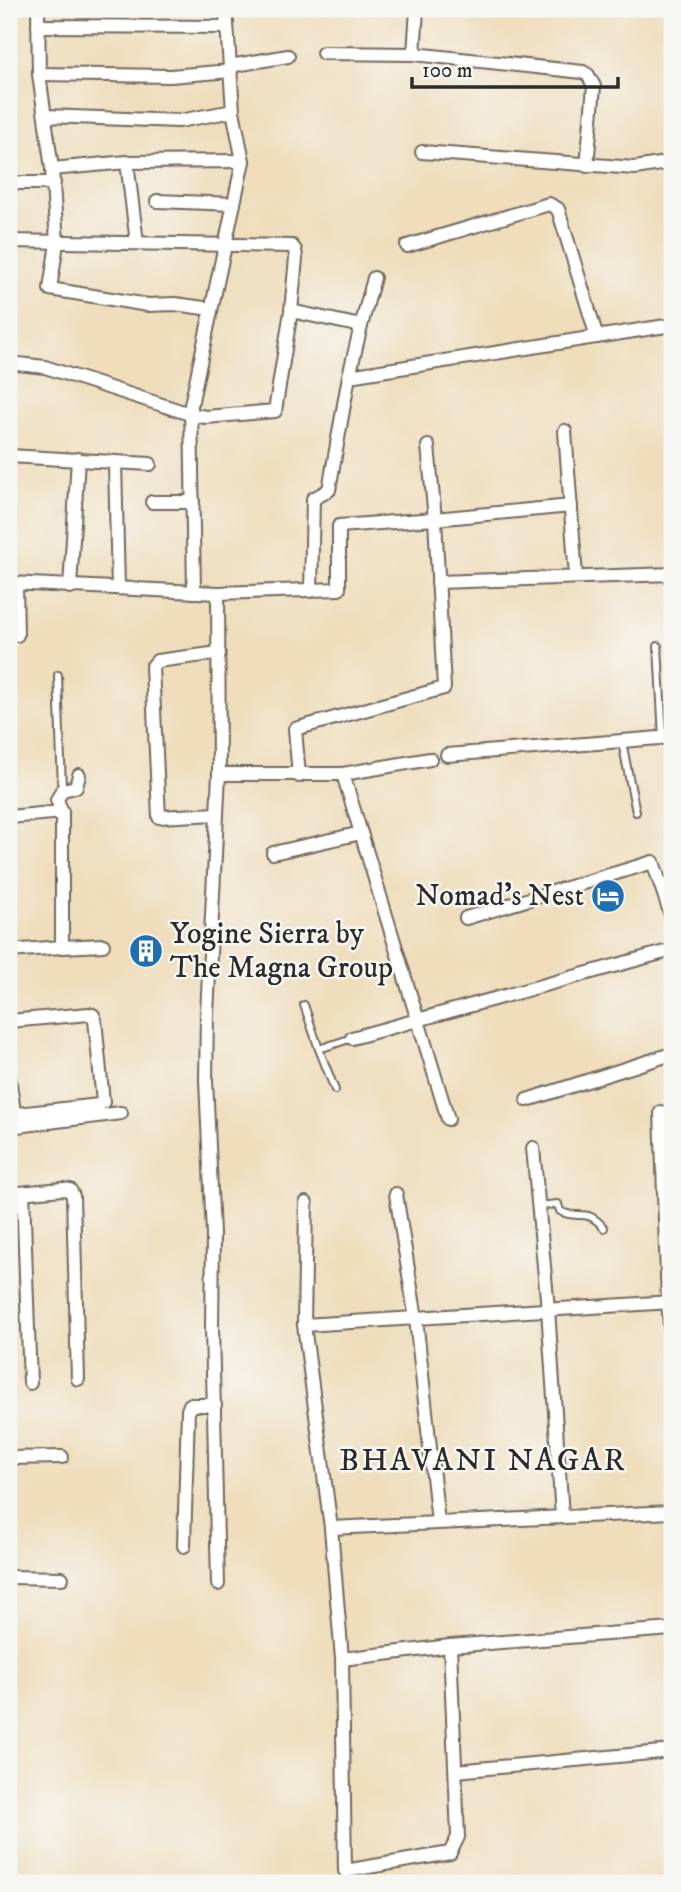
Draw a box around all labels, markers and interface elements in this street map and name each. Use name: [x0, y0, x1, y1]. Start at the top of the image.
scale bar: [412, 46, 618, 90]
text: 100 m: [422, 58, 473, 84]
hotel icon: Nomad's Nest: [589, 877, 627, 915]
place label: Nomad's Nest: [415, 878, 584, 915]
place label: Yogine Sierra by The Magna Group: [170, 916, 393, 987]
building icon: Yogine Sierra by The Magna Group: [127, 932, 165, 970]
district label: BHAVANI NAGAR: [339, 1441, 627, 1481]

